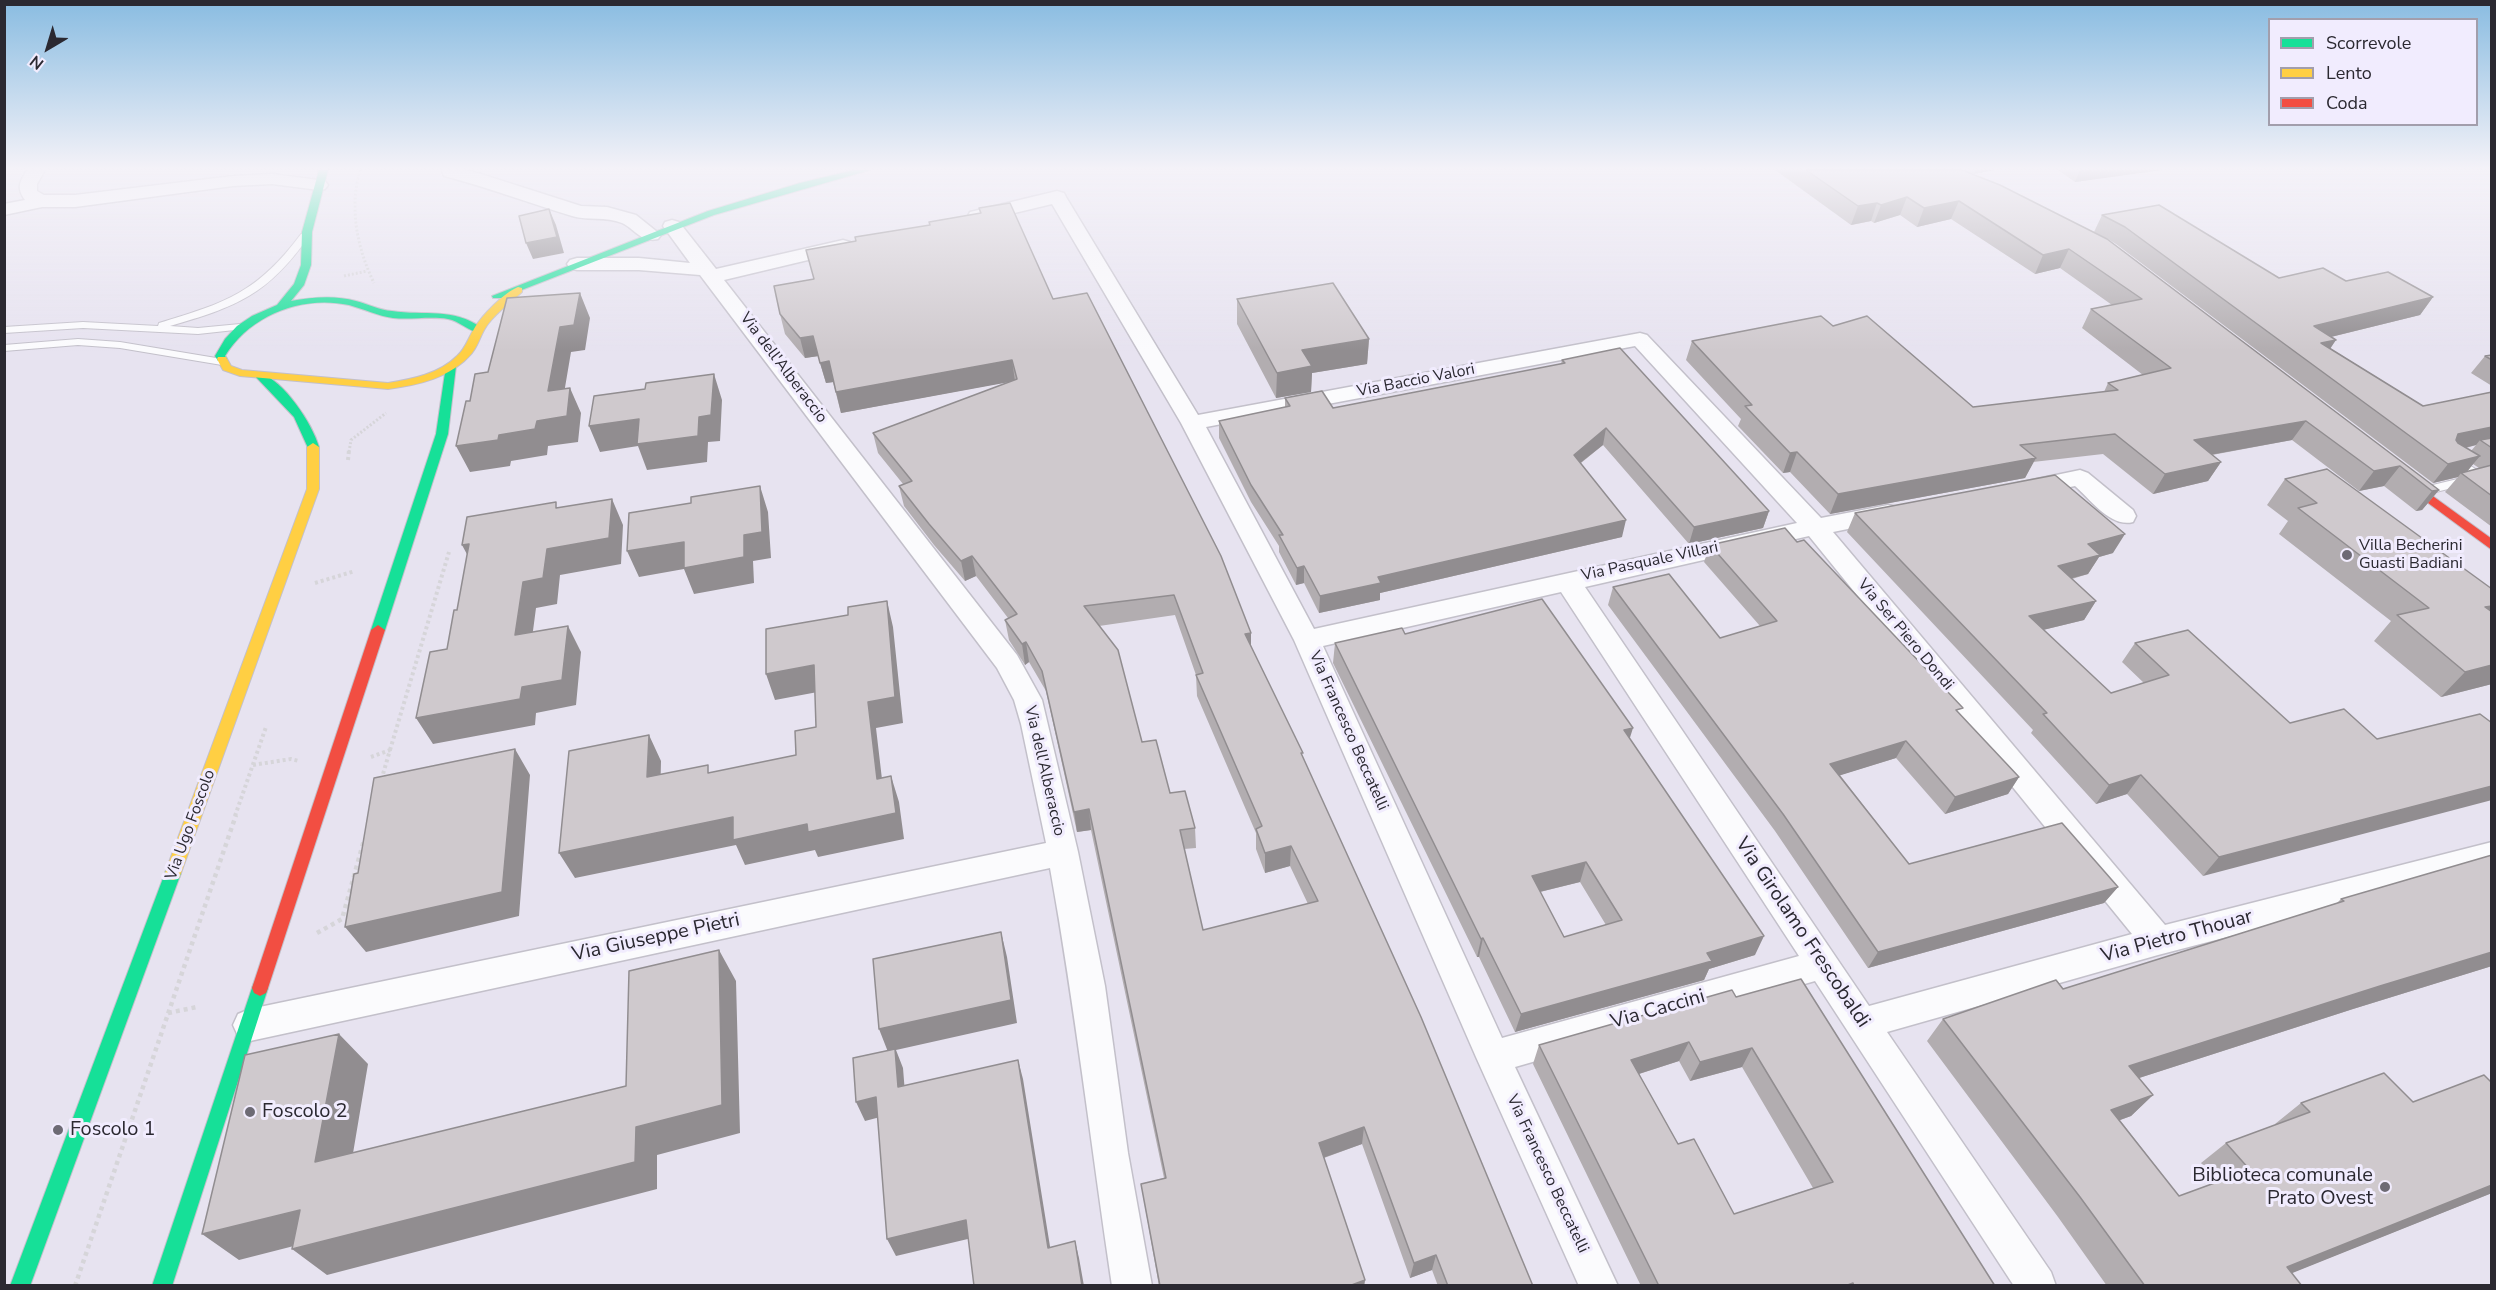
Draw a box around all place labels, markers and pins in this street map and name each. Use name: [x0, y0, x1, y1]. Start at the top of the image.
place label: Villa Becherini Guasti Badiani: [2359, 536, 2463, 574]
marker: Villa Becherini Guasti Badiani: [2340, 548, 2354, 562]
place label: Foscolo 2: [262, 1100, 348, 1124]
marker: Foscolo 2: [243, 1105, 257, 1119]
place label: Foscolo 1: [70, 1118, 156, 1142]
marker: Foscolo 1: [51, 1123, 65, 1137]
place label: Biblioteca comunale Prato Ovest: [2192, 1164, 2373, 1211]
marker: Biblioteca comunale Prato Ovest: [2378, 1180, 2392, 1194]

